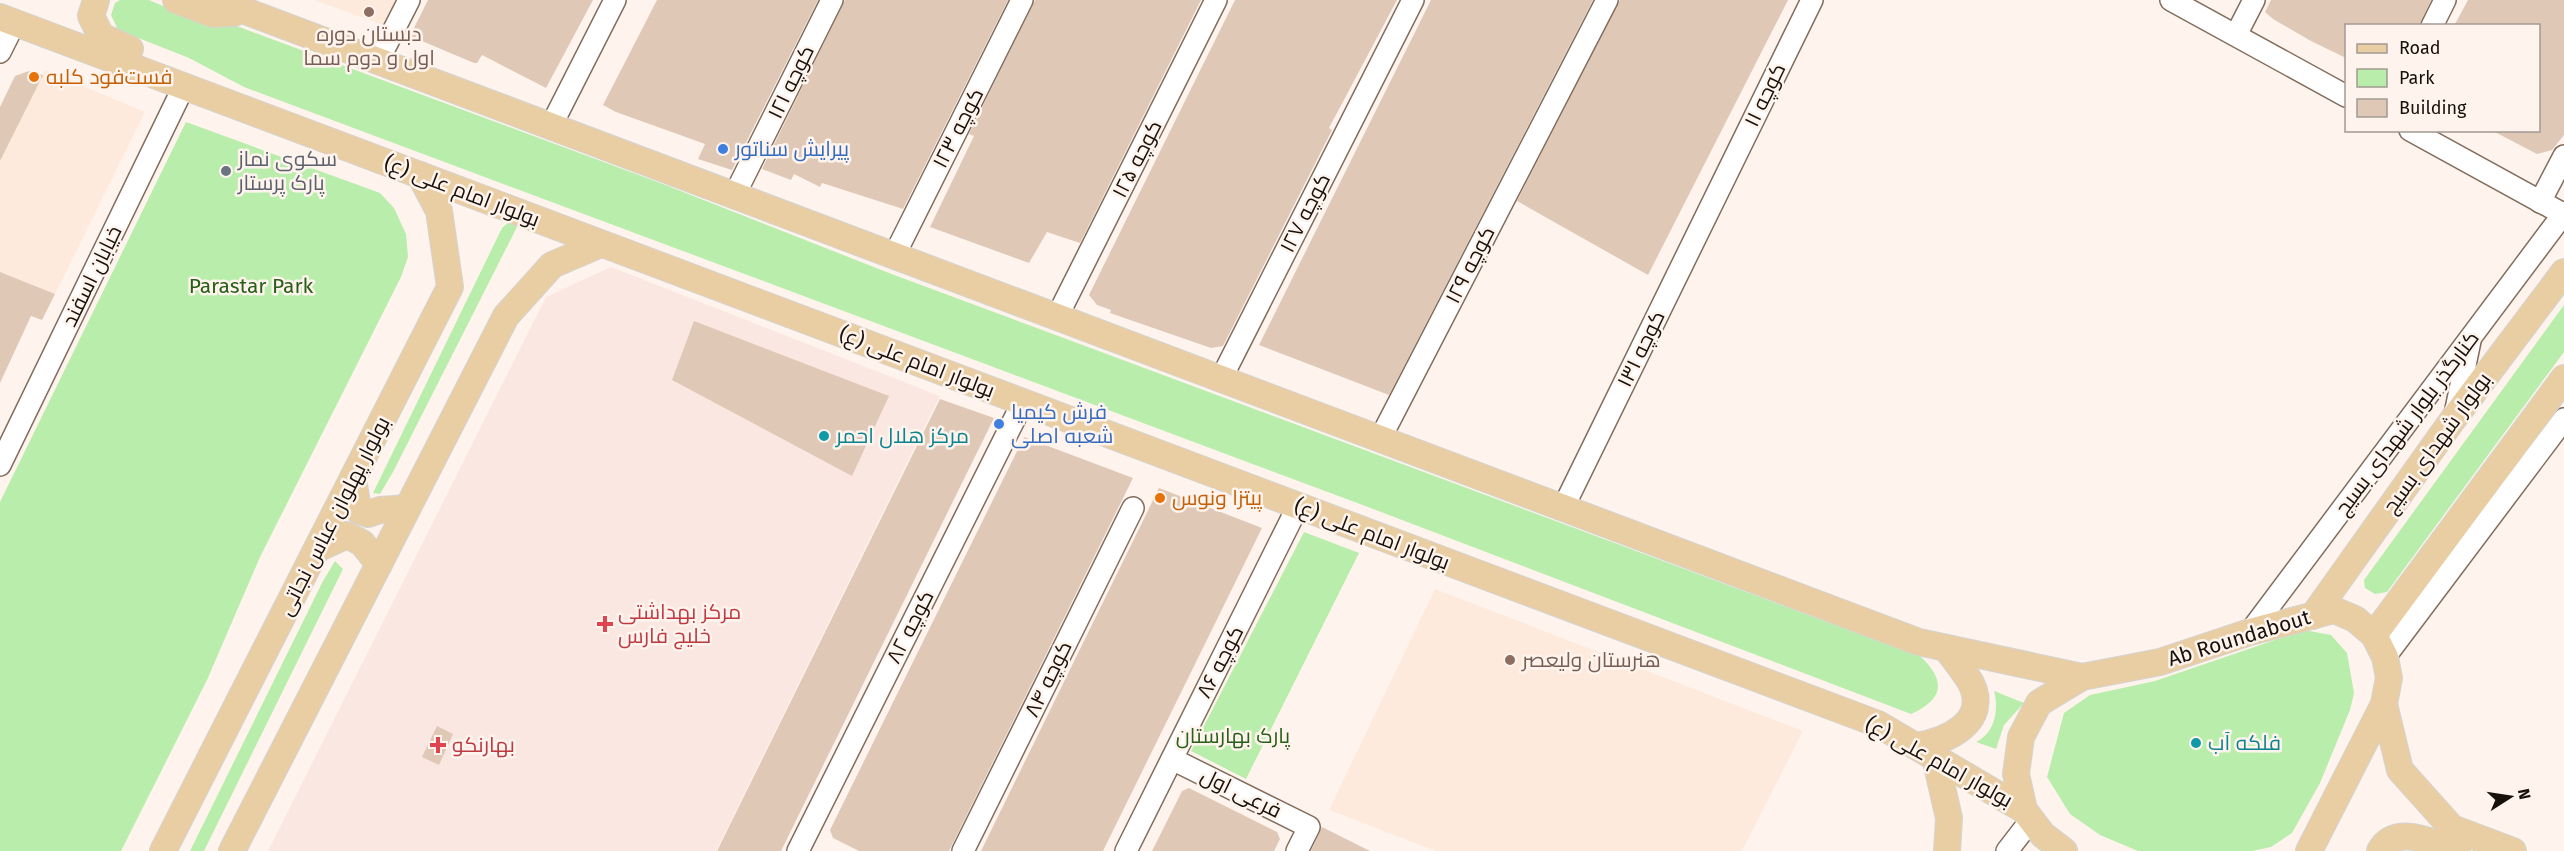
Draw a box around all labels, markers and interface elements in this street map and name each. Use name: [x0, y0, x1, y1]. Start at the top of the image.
marker: دبستان دوره اول و دوم سما: [362, 5, 376, 19]
place label: دبستان دوره اول و دوم سما: [303, 21, 435, 72]
legend: [2345, 24, 2540, 132]
text: Road: [2399, 37, 2441, 59]
street label: کوچه ۱۲۱: [762, 41, 821, 123]
street label: کوچه ۱۱: [1738, 59, 1792, 132]
place label: فست‌فود کلبه: [46, 64, 172, 90]
text: Park: [2399, 67, 2435, 89]
marker: فست‌فود کلبه: [27, 70, 41, 84]
street label: کوچه ۱۲۳: [927, 84, 990, 173]
text: Building: [2399, 97, 2467, 119]
street label: کوچه ۱۲۵: [1106, 116, 1168, 203]
place label: پیرایش سناتور: [734, 136, 849, 163]
marker: پیرایش سناتور: [716, 142, 730, 156]
place label: سکوی نماز پارک پرستار: [237, 146, 337, 197]
street label: بولوار امام علی (ع): [380, 149, 544, 234]
marker: سکوی نماز پارک پرستار: [219, 164, 233, 178]
street label: کوچه ۱۲۷: [1274, 169, 1337, 257]
street label: خیابان اسفند: [56, 221, 128, 331]
street label: کوچه ۱۲۹: [1440, 222, 1501, 308]
park label: Parastar Park: [189, 273, 314, 299]
street label: کوچه ۱۳۱: [1611, 307, 1672, 392]
street label: بولوار امام علی (ع): [835, 320, 999, 405]
street label: کنارگذر بلوار شهدای بسیج: [2329, 326, 2486, 521]
street label: بولوار شهدای بسیج: [2377, 367, 2498, 519]
place label: فرش کیمیا شعبه اصلی: [1011, 399, 1113, 449]
street label: بولوار پهلوان عباس نجاتی: [272, 412, 396, 620]
marker: فرش کیمیا شعبه اصلی: [992, 417, 1006, 431]
place label: مرکز هلال احمر: [835, 423, 969, 449]
marker: مرکز هلال احمر: [817, 429, 831, 443]
place label: پیتزا ونوس: [1172, 485, 1262, 512]
marker: پیتزا ونوس: [1153, 491, 1167, 505]
street label: بولوار امام علی (ع): [1290, 492, 1454, 577]
street label: کوچه ۸۲: [881, 586, 940, 668]
place label: مرکز بهداشتی خلیج فارس: [618, 599, 741, 650]
street label: Ab Roundabout: [2165, 604, 2314, 672]
marker: مرکز بهداشتی خلیج فارس: [596, 615, 614, 633]
street label: کوچه ۸۶: [1191, 621, 1250, 703]
street label: کوچه ۸۴: [1018, 637, 1078, 722]
place label: هنرستان ولیعصر: [1521, 647, 1661, 673]
marker: هنرستان ولیعصر: [1503, 653, 1517, 667]
street label: بولوار امام علی (ع): [1860, 711, 2017, 814]
park label: پارک بهارستان: [1176, 723, 1291, 750]
place label: فلکه آب: [2208, 730, 2281, 756]
place label: بهارنکو: [452, 732, 515, 758]
marker: بهارنکو: [429, 736, 447, 754]
marker: فلکه آب: [2189, 736, 2203, 750]
street label: فرعی اول: [1196, 762, 1286, 824]
north arrow: [2480, 767, 2540, 827]
text: N: [2514, 787, 2535, 801]

